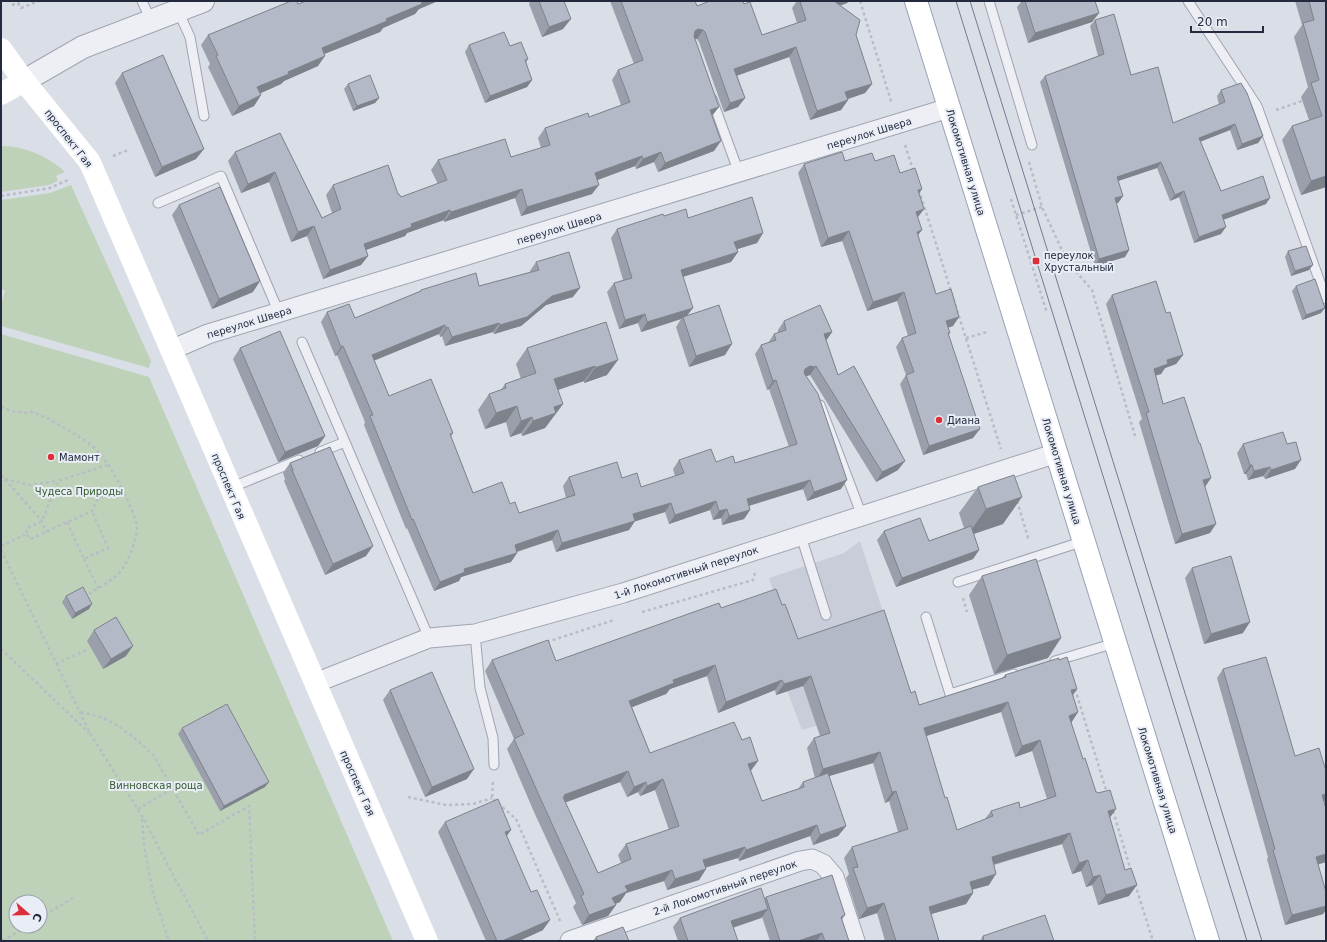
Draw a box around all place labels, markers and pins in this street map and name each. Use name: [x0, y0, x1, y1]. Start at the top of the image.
place label: переулок Хрустальный: [1044, 250, 1114, 273]
marker: переулок Хрустальный: [1031, 256, 1041, 266]
marker: Диана: [934, 415, 944, 425]
place label: Диана: [947, 415, 980, 426]
marker: Мамонт: [46, 452, 56, 462]
place label: Мамонт: [59, 452, 100, 463]

